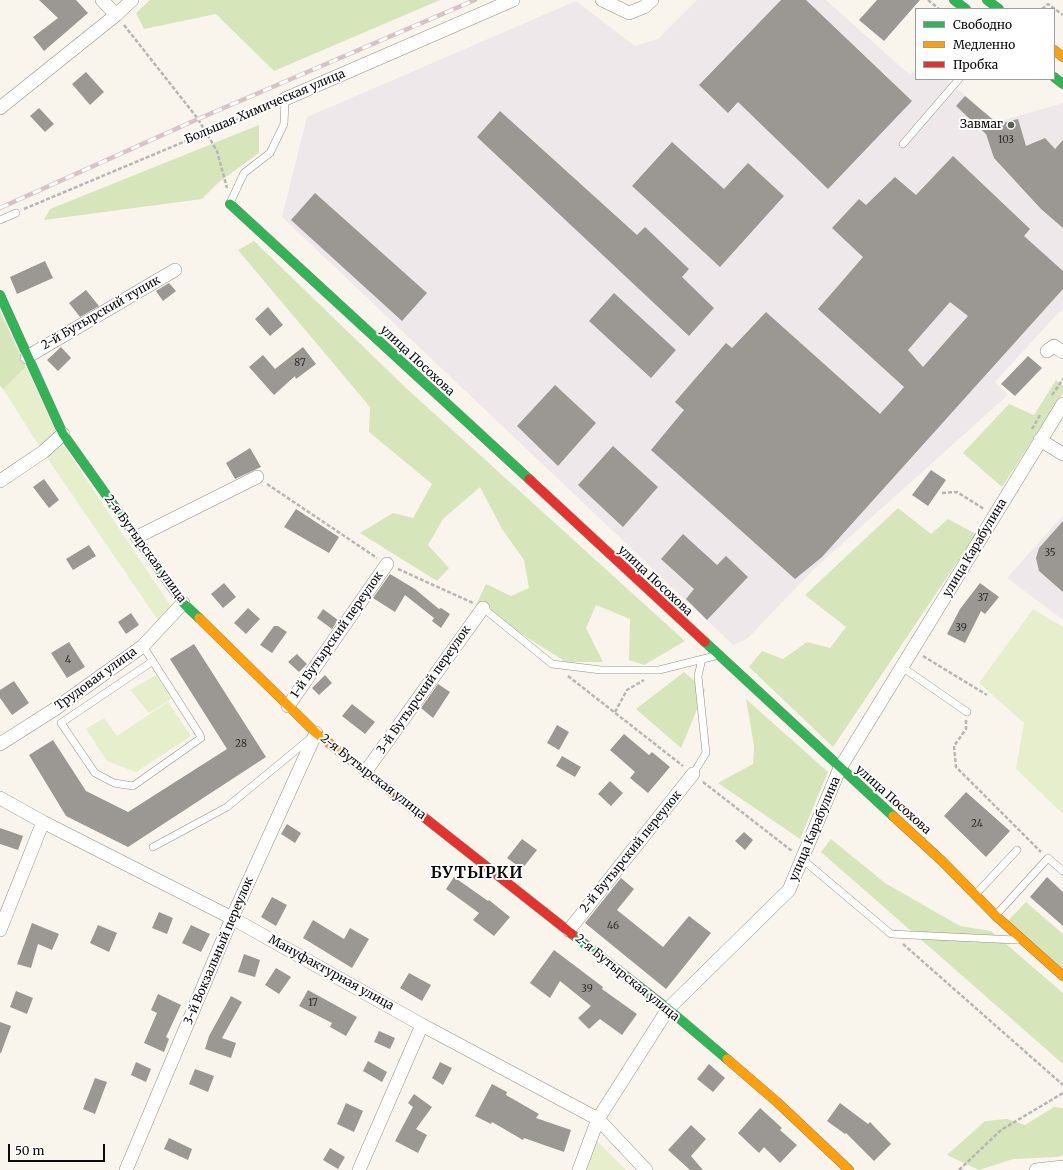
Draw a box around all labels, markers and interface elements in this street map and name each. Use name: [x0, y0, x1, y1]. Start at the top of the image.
legend: [915, 8, 1055, 80]
text: Свободно: [953, 17, 1012, 32]
text: Медленно: [953, 37, 1015, 52]
text: Пробка: [953, 57, 998, 72]
street label: Большая Химическая улица: [183, 67, 347, 147]
place label: Завмаг: [960, 118, 1003, 132]
marker: Завмаг: [1006, 120, 1016, 130]
house number: 103: [998, 134, 1014, 146]
street label: 2-й Бутырский тупик: [39, 273, 163, 353]
street label: улица Посохова: [377, 323, 457, 399]
house number: 87: [294, 357, 306, 369]
street label: 2-я Бутырская улица: [101, 492, 189, 606]
street label: улица Карабулина: [940, 496, 1010, 600]
street label: улица Посохова: [615, 543, 695, 619]
house number: 35: [1044, 547, 1056, 559]
street label: 1-й Бутырский переулок: [288, 569, 386, 701]
house number: 37: [977, 592, 989, 604]
house number: 39: [955, 622, 967, 634]
street label: 3-й Бутырский переулок: [374, 623, 474, 757]
street label: Трудовая улица: [52, 645, 140, 713]
house number: 4: [65, 654, 71, 666]
street label: 2-я Бутырская улица: [317, 731, 429, 823]
house number: 28: [235, 738, 247, 750]
street label: улица Посохова: [852, 762, 934, 838]
street label: улица Карабулина: [786, 775, 844, 883]
street label: 2-й Бутырский переулок: [577, 788, 685, 916]
house number: 24: [971, 818, 983, 830]
district label: БУТЫРКИ: [430, 863, 524, 883]
street label: 3-й Вокзальный переулок: [181, 875, 257, 1027]
house number: 46: [607, 920, 619, 932]
street label: Мануфактурная улица: [266, 932, 396, 1014]
street label: 2-я Бутырская улица: [572, 932, 682, 1024]
house number: 39: [581, 983, 593, 995]
house number: 17: [308, 997, 318, 1009]
scale bar: [10, 1136, 107, 1162]
text: 50 m: [15, 1143, 44, 1158]

